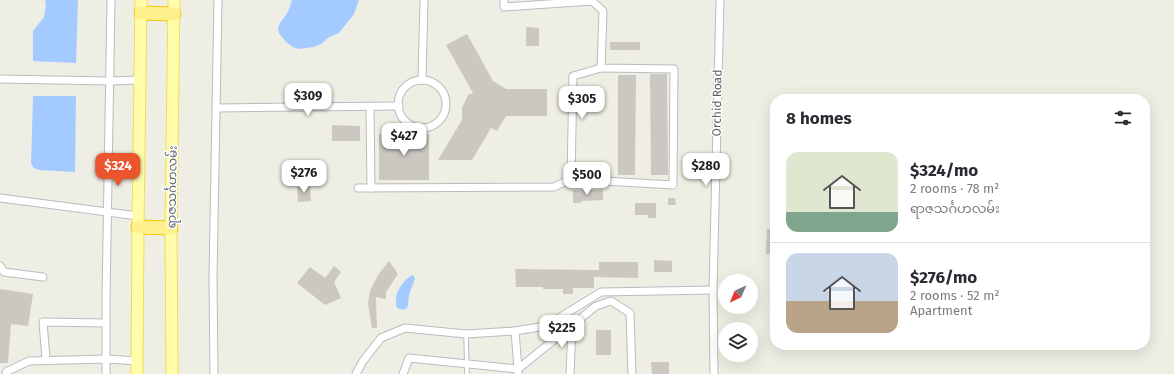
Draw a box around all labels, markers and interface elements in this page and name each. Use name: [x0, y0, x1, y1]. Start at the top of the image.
street label: Orchid Road: [709, 70, 725, 136]
pin: $309: [284, 83, 332, 117]
pin: $305: [558, 86, 606, 120]
text: $309: [294, 88, 322, 103]
text: $305: [568, 91, 596, 106]
icon: filters: [1112, 107, 1134, 129]
text: 8 homes: [786, 108, 852, 129]
pin: $427: [380, 123, 428, 157]
text: $427: [391, 128, 417, 143]
street label: ရာဇသင်္ဂဟလမ်း: [162, 145, 183, 229]
pin: $324: [94, 153, 142, 187]
pin: $280: [682, 153, 730, 187]
text: $324: [104, 158, 132, 173]
text: $280: [692, 158, 720, 173]
pin: $276: [280, 160, 328, 194]
text: $324/mo: [910, 160, 978, 181]
pin: $500: [563, 162, 611, 196]
text: $276: [291, 165, 317, 180]
text: $500: [572, 167, 602, 182]
icon: home: [818, 168, 866, 216]
text: 2 rooms · 78 m²: [910, 181, 999, 196]
text: ရာဇသင်္ဂဟလမ်း: [910, 201, 1000, 216]
text: $276/mo: [910, 267, 977, 288]
icon: home: [818, 269, 866, 317]
north arrow: [718, 274, 758, 314]
map controls: [718, 274, 758, 362]
text: 2 rooms · 52 m²: [910, 288, 999, 303]
text: Apartment: [910, 303, 972, 318]
pin: $225: [538, 315, 586, 349]
text: $225: [548, 320, 576, 335]
button: layers: [718, 322, 758, 362]

